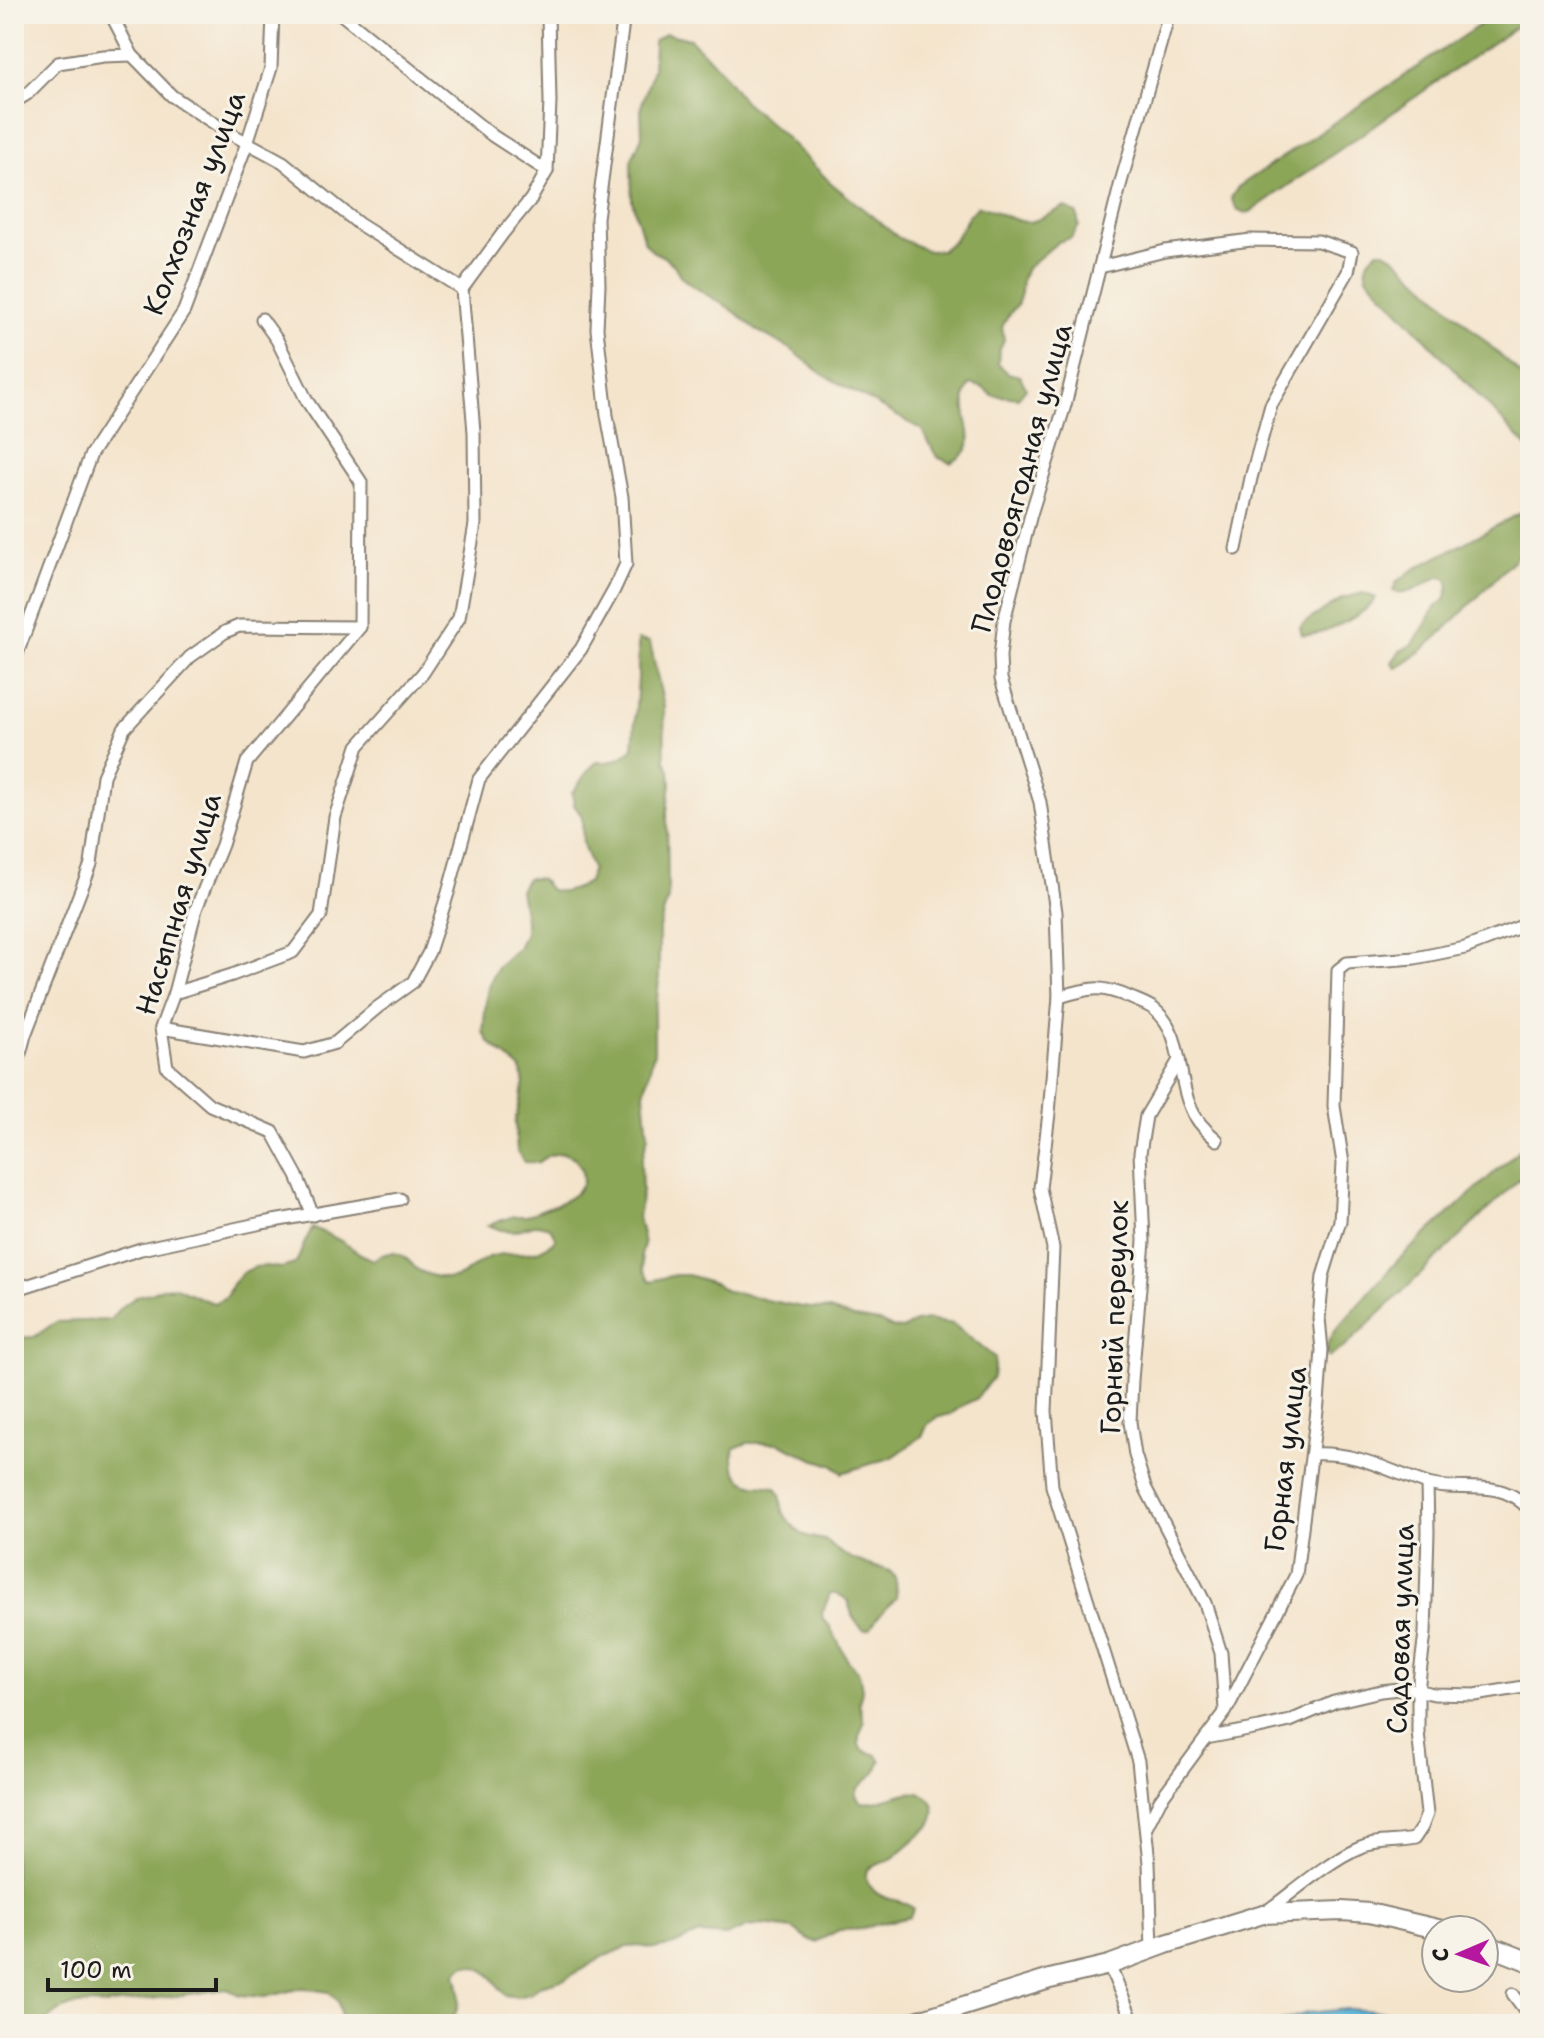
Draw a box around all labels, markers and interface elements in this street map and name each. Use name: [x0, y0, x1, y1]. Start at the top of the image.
street label: Колхозная улица: [134, 85, 254, 321]
street label: Плодовоягодная улица: [961, 319, 1081, 637]
street label: Насыпная улица: [126, 788, 230, 1020]
street label: Горный переулок: [1091, 1199, 1137, 1435]
street label: Горная улица: [1255, 1364, 1315, 1554]
street label: Садовая улица: [1377, 1523, 1423, 1735]
north arrow: [1420, 1914, 1500, 1994]
scale bar: [48, 1942, 216, 1992]
text: С: [1426, 1947, 1455, 1962]
text: 100 m: [60, 1954, 132, 1986]

